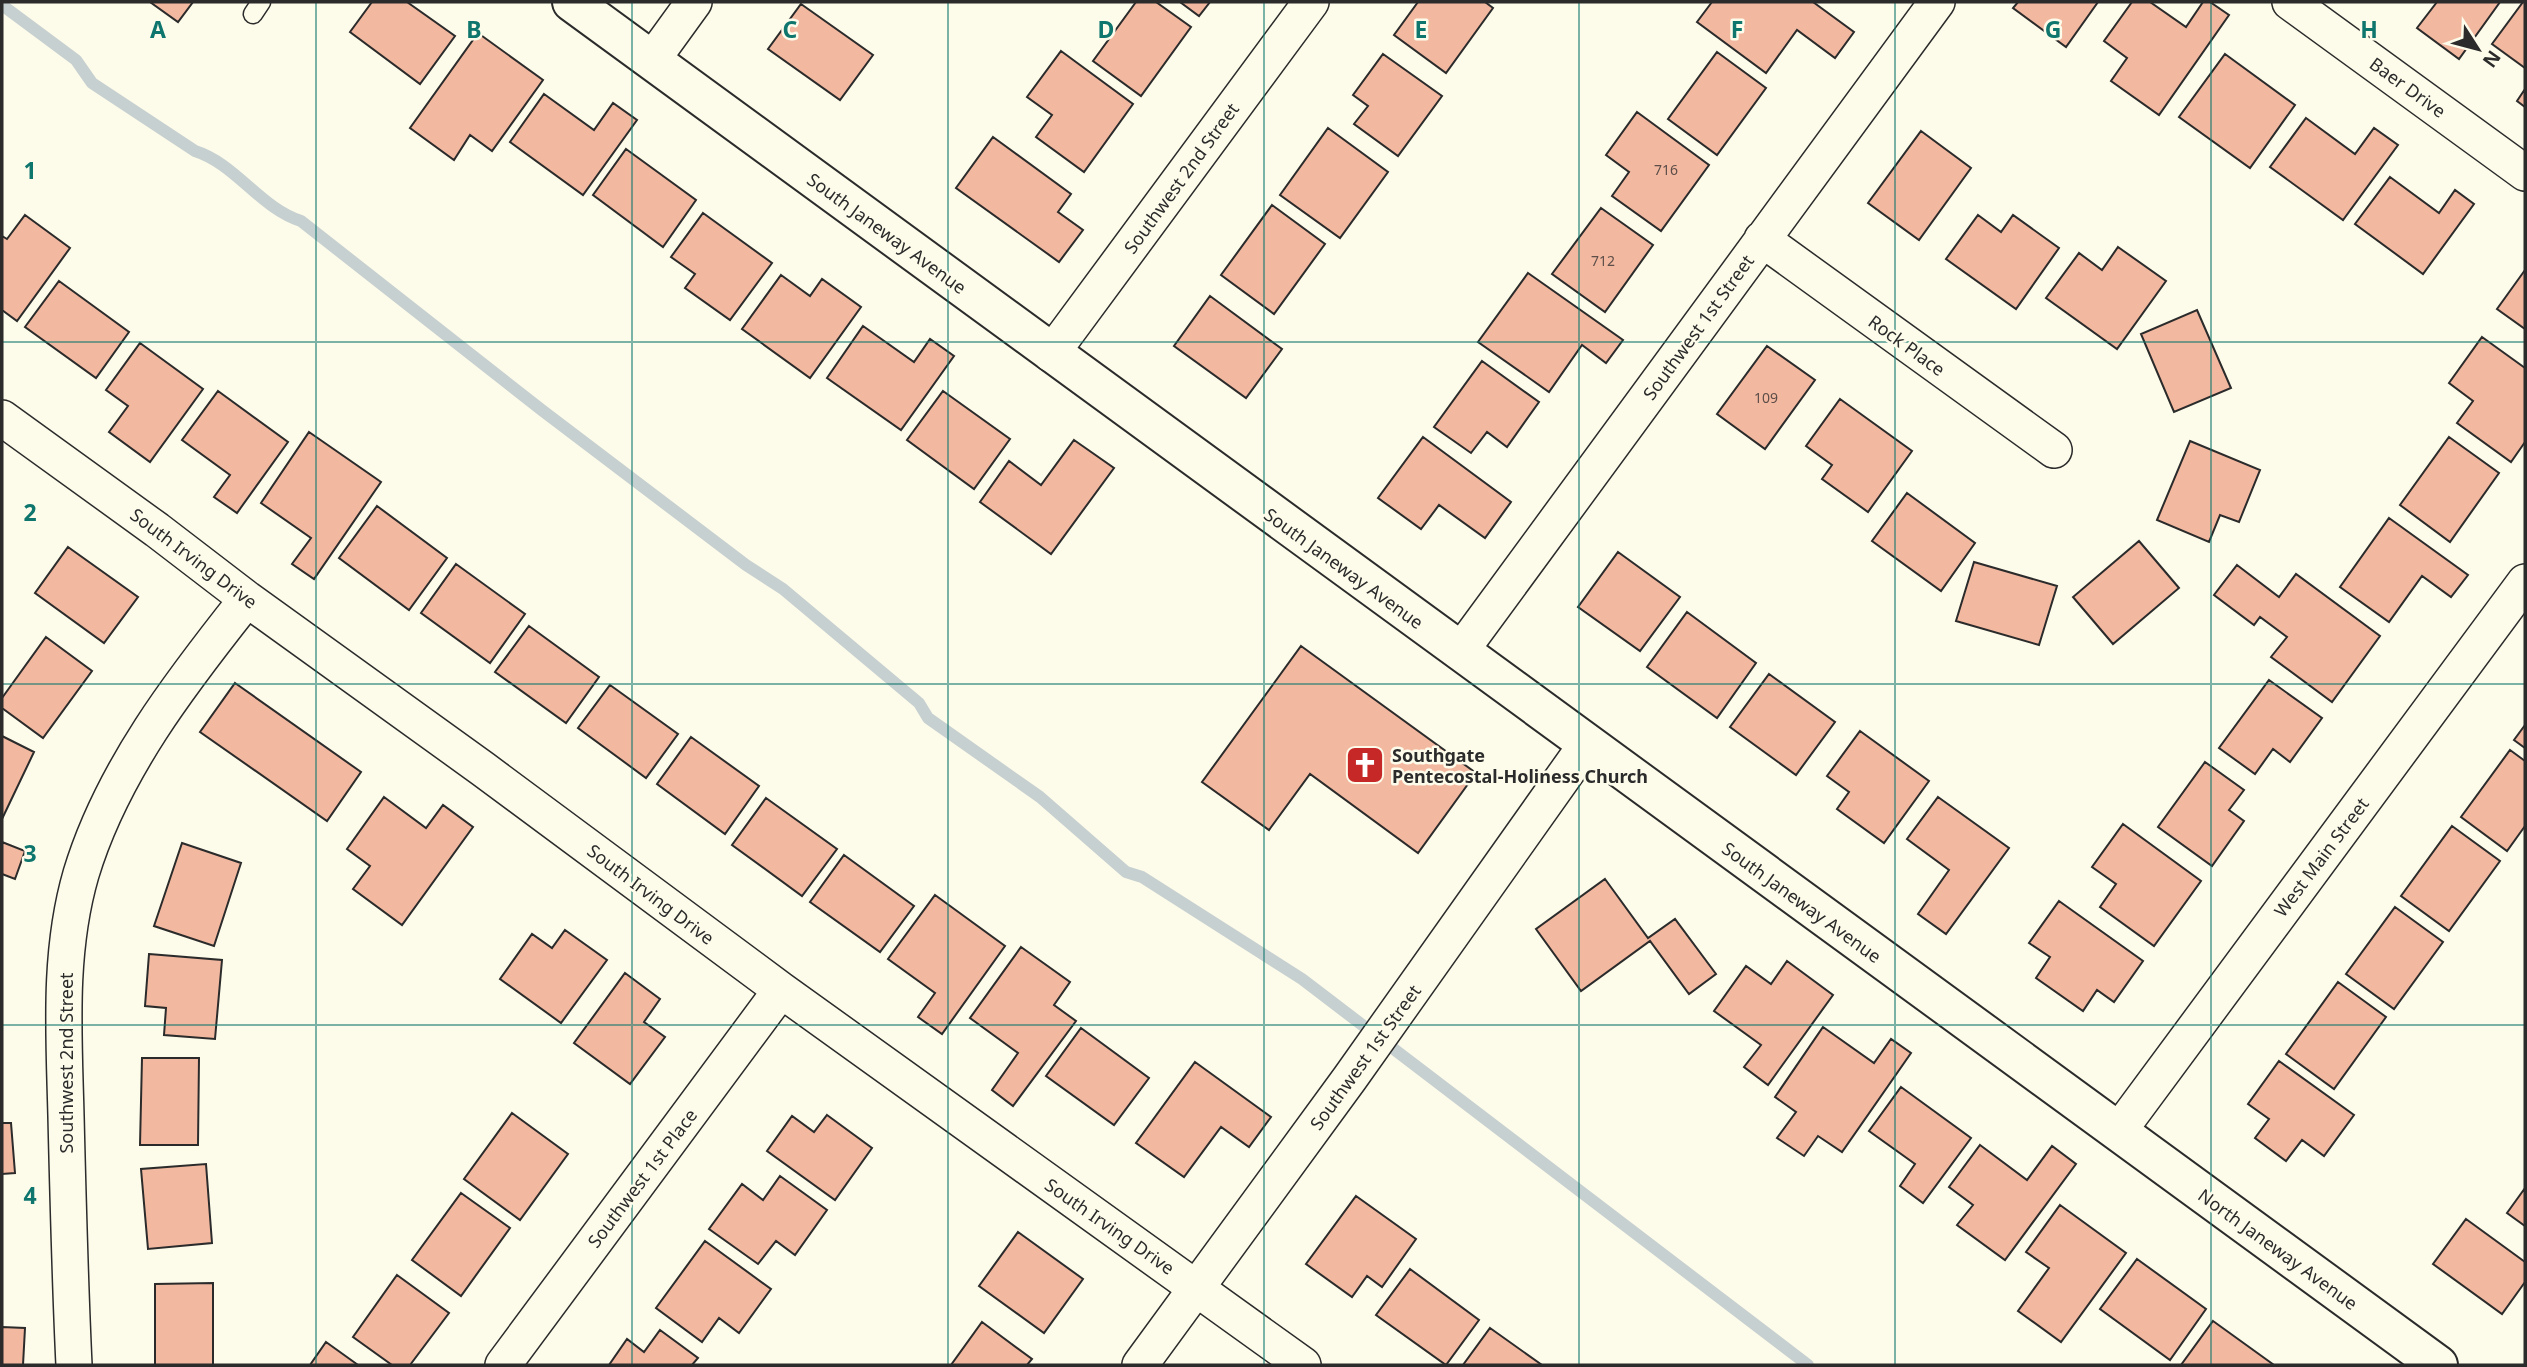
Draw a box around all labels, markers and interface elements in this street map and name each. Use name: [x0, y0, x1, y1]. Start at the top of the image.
text: A: [150, 13, 166, 45]
text: B: [466, 13, 482, 45]
text: C: [783, 13, 798, 45]
text: D: [1098, 13, 1114, 45]
text: E: [1415, 13, 1427, 45]
text: F: [1731, 13, 1743, 45]
text: G: [2045, 13, 2061, 45]
text: H: [2360, 13, 2378, 45]
north arrow: [2443, 14, 2513, 84]
text: N: [2477, 45, 2507, 73]
street label: Baer Drive: [2365, 51, 2451, 123]
street label: Southwest 2nd Street: [1118, 97, 1244, 258]
text: 1: [23, 154, 37, 186]
house number: 716: [1654, 160, 1678, 179]
street label: South Janeway Avenue: [803, 167, 971, 299]
street label: Southwest 1st Street: [1637, 249, 1759, 404]
house number: 712: [1591, 251, 1615, 270]
street label: Rock Place: [1864, 309, 1950, 381]
house number: 109: [1754, 388, 1778, 407]
text: 2: [23, 496, 37, 528]
street label: South Irving Drive: [126, 502, 262, 614]
street label: South Janeway Avenue: [1260, 502, 1428, 634]
place label: Southgate Pentecostal-Holiness Church: [1392, 743, 1648, 788]
church icon: Southgate Pentecostal-Holiness Church: [1344, 744, 1386, 786]
street label: West Main Street: [2268, 792, 2374, 922]
street label: South Janeway Avenue: [1718, 836, 1886, 968]
text: 3: [23, 837, 37, 869]
street label: South Irving Drive: [583, 838, 719, 950]
street label: Southwest 2nd Street: [54, 972, 78, 1154]
street label: Southwest 1st Street: [1304, 979, 1426, 1134]
street label: Southwest 1st Place: [582, 1104, 702, 1252]
street label: South Irving Drive: [1040, 1172, 1180, 1280]
text: 4: [23, 1179, 37, 1211]
street label: North Janeway Avenue: [2193, 1183, 2363, 1315]

